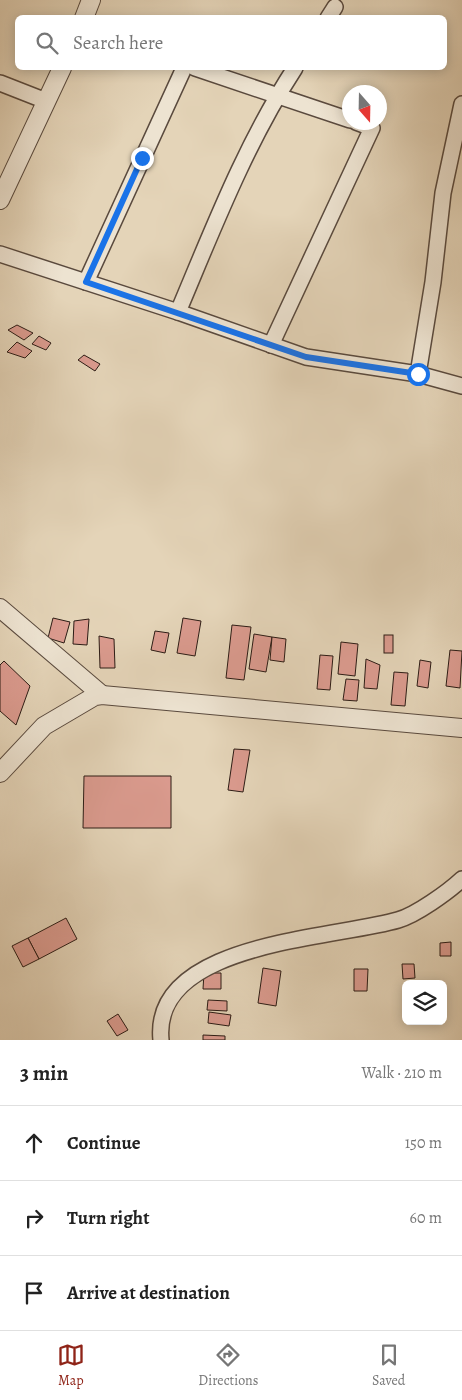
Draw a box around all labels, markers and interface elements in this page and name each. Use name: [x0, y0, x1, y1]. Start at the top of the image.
search box: [15, 15, 447, 70]
icon: search: [33, 29, 61, 57]
text: Search here: [73, 30, 163, 56]
north arrow: [342, 85, 387, 130]
route end: [131, 147, 154, 170]
route start: [407, 363, 430, 386]
map controls: [402, 980, 447, 1025]
button: layers: [402, 980, 447, 1025]
text: 3 min: [20, 1059, 68, 1087]
text: Walk · 210 m: [361, 1062, 442, 1084]
icon: ahead: [20, 1129, 48, 1157]
text: Continue: [67, 1130, 141, 1156]
text: 150 m: [405, 1132, 442, 1154]
icon: right: [20, 1204, 48, 1232]
text: Turn right: [67, 1205, 149, 1231]
text: 60 m: [410, 1207, 442, 1229]
icon: arrive: [20, 1279, 48, 1307]
text: Arrive at destination: [67, 1280, 230, 1306]
tab: Map: [57, 1341, 85, 1390]
tab: Directions: [198, 1341, 258, 1390]
tab: Saved: [372, 1341, 405, 1390]

